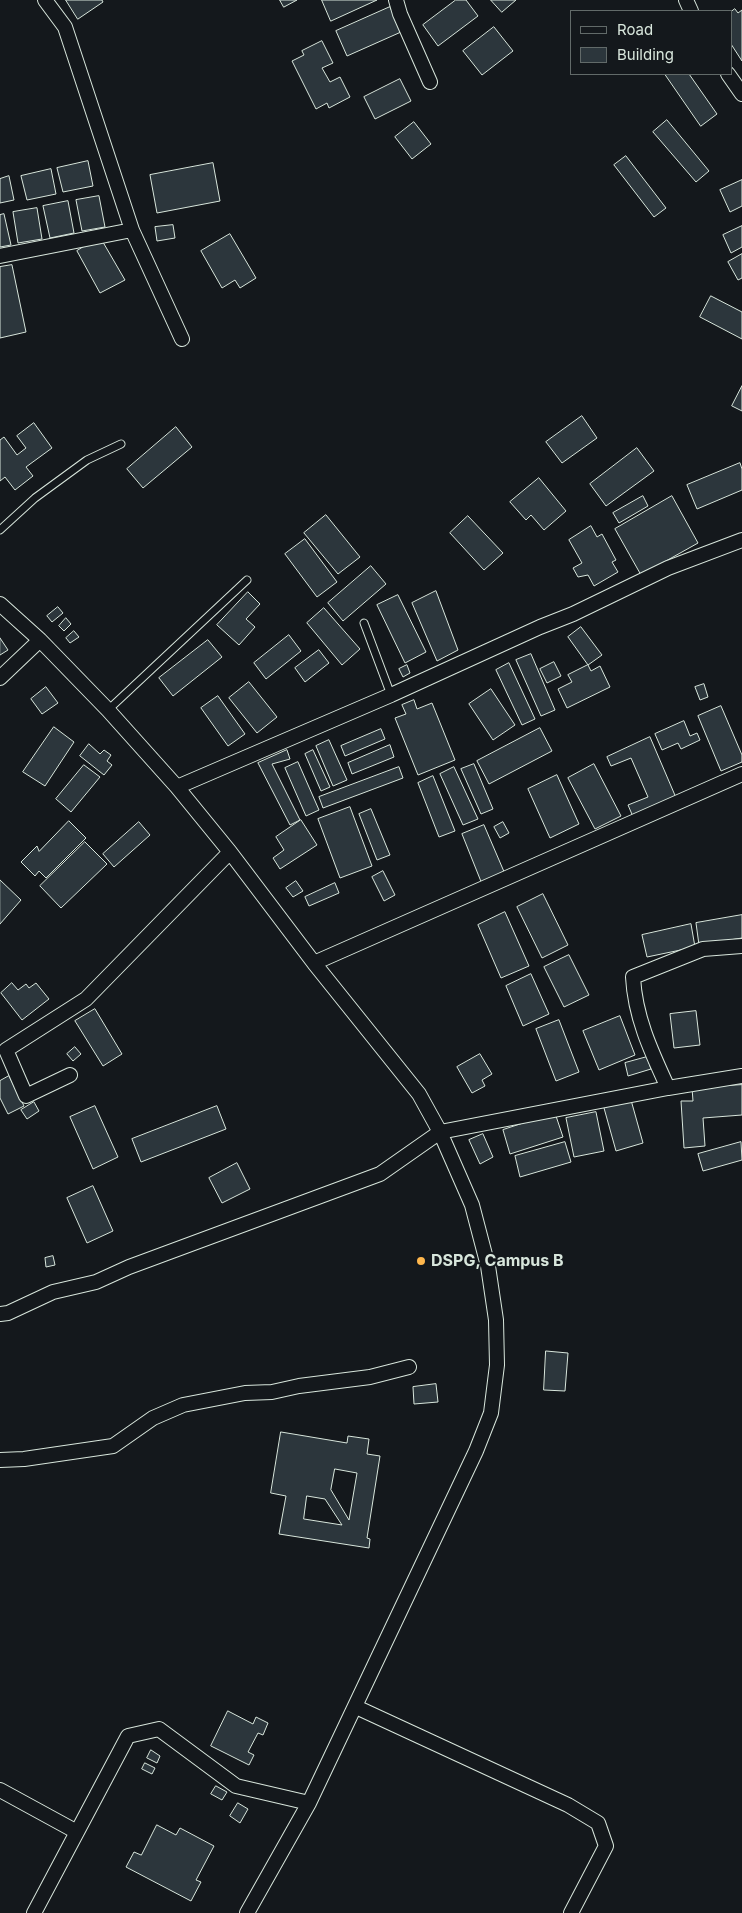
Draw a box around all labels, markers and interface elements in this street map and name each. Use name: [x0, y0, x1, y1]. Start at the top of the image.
legend: [570, 10, 732, 75]
text: Road: [617, 20, 653, 39]
text: Building: [617, 45, 674, 64]
place label: DSPG, Campus B: [431, 1251, 564, 1271]
marker: DSPG, Campus B: [415, 1255, 427, 1267]

